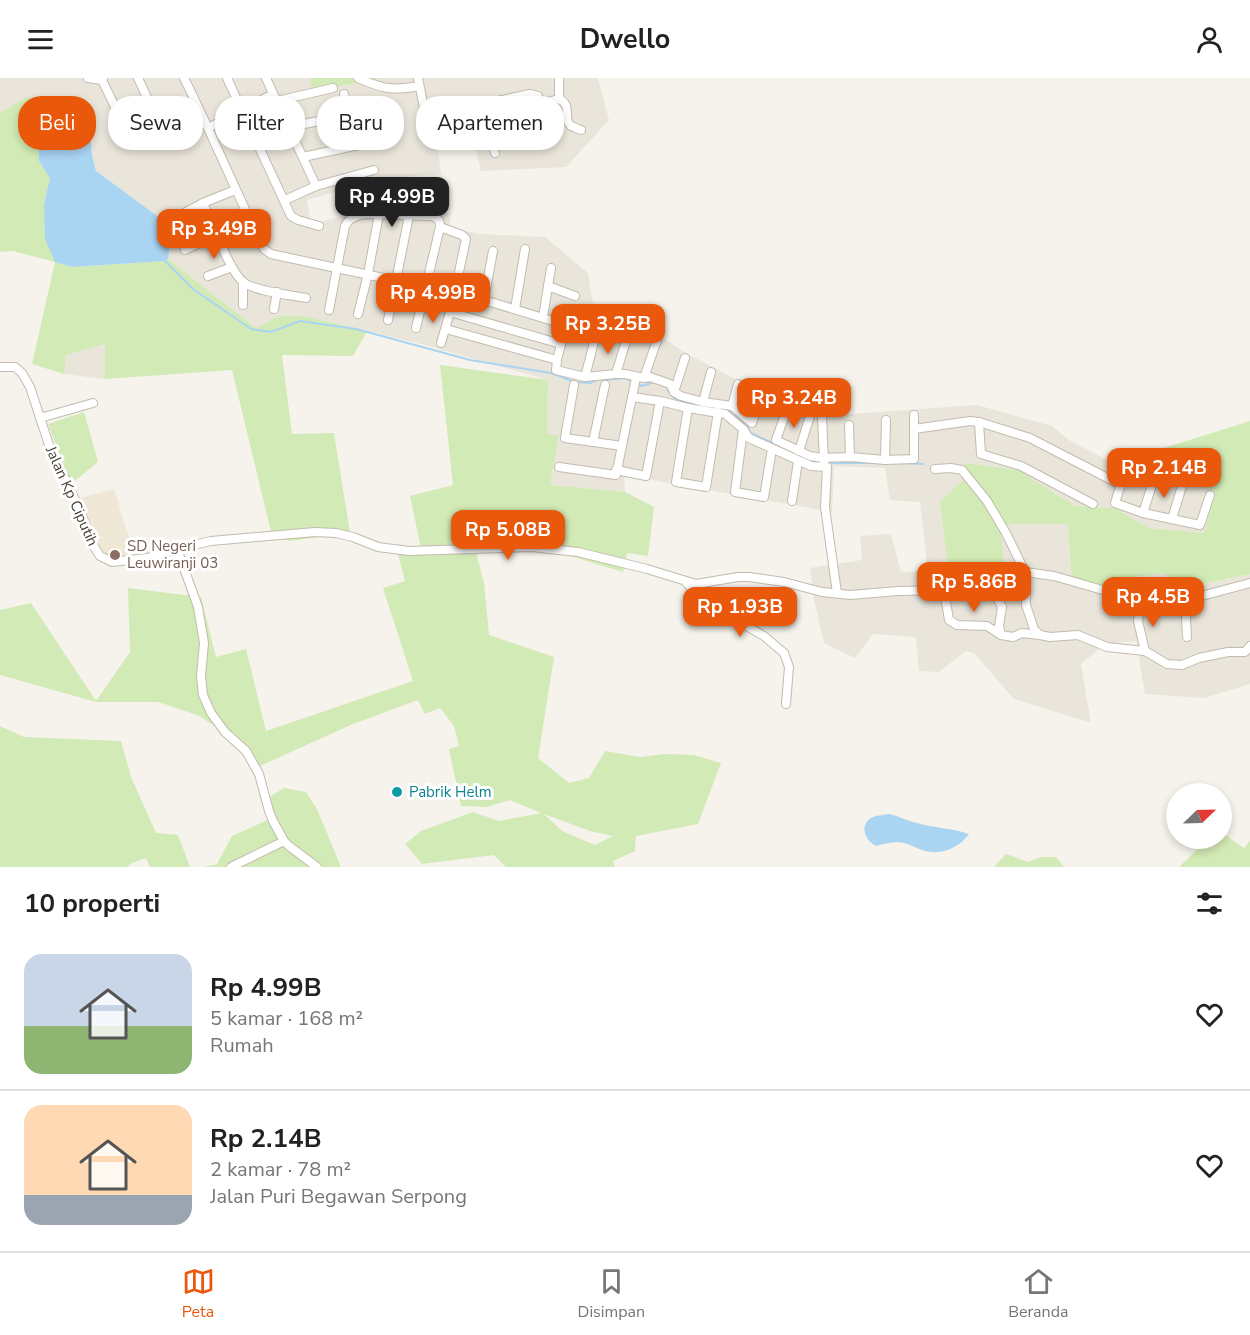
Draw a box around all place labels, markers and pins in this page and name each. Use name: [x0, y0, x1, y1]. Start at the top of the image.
pin: Rp 4.99B: [330, 177, 454, 228]
pin: Rp 3.49B: [152, 209, 276, 260]
pin: Rp 4.99B: [371, 273, 495, 324]
pin: Rp 3.25B: [546, 304, 670, 355]
pin: Rp 3.24B: [732, 378, 856, 429]
pin: Rp 2.14B: [1102, 448, 1226, 499]
pin: Rp 5.08B: [446, 510, 570, 561]
place label: SD Negeri Leuwiranji 03: [127, 536, 218, 573]
marker: SD Negeri Leuwiranji 03: [108, 548, 122, 562]
pin: Rp 5.86B: [912, 562, 1036, 613]
pin: Rp 4.5B: [1098, 577, 1208, 628]
pin: Rp 1.93B: [678, 587, 802, 638]
place label: Pabrik Helm: [409, 782, 492, 802]
marker: Pabrik Helm: [390, 785, 404, 799]

